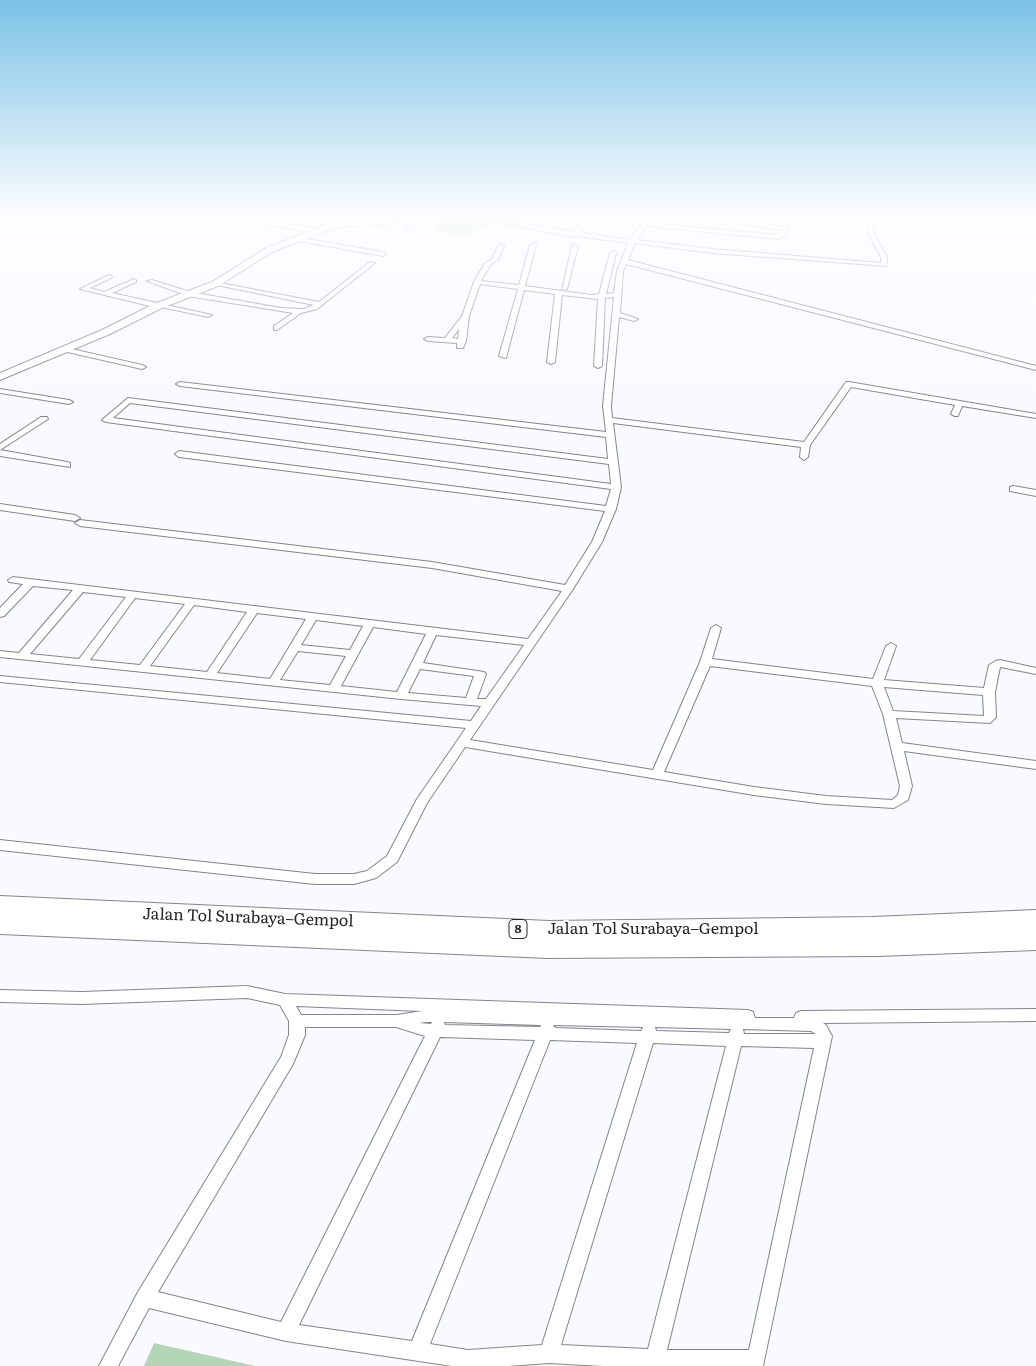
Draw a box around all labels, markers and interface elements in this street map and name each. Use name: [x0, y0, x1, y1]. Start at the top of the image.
street label: Jalan Tol Surabaya–Gempol: [142, 905, 354, 931]
street label: Jalan Tol Surabaya–Gempol: [547, 919, 759, 939]
road number: 8: [509, 920, 527, 939]

